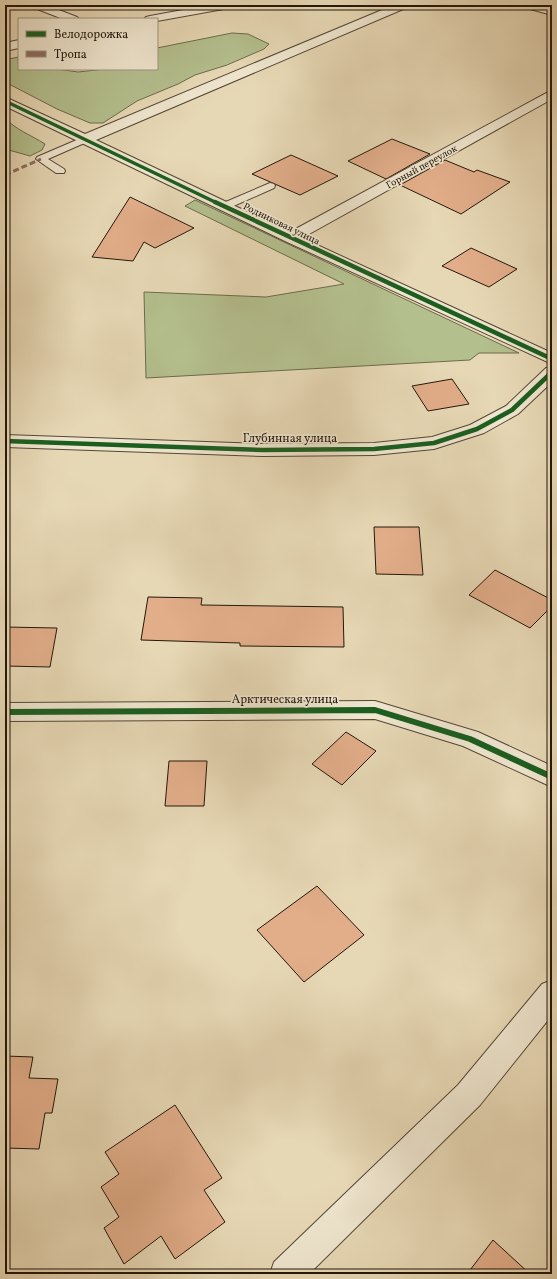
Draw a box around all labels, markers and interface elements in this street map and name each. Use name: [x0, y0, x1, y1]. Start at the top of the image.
legend: [18, 18, 158, 70]
text: Велодорожка: [54, 27, 128, 43]
text: Тропа: [54, 47, 87, 63]
street label: Горный переулок: [383, 141, 460, 192]
street label: Родниковая улица: [241, 199, 322, 249]
street label: Глубинная улица: [243, 431, 337, 447]
street label: Арктическая улица: [232, 692, 338, 708]

